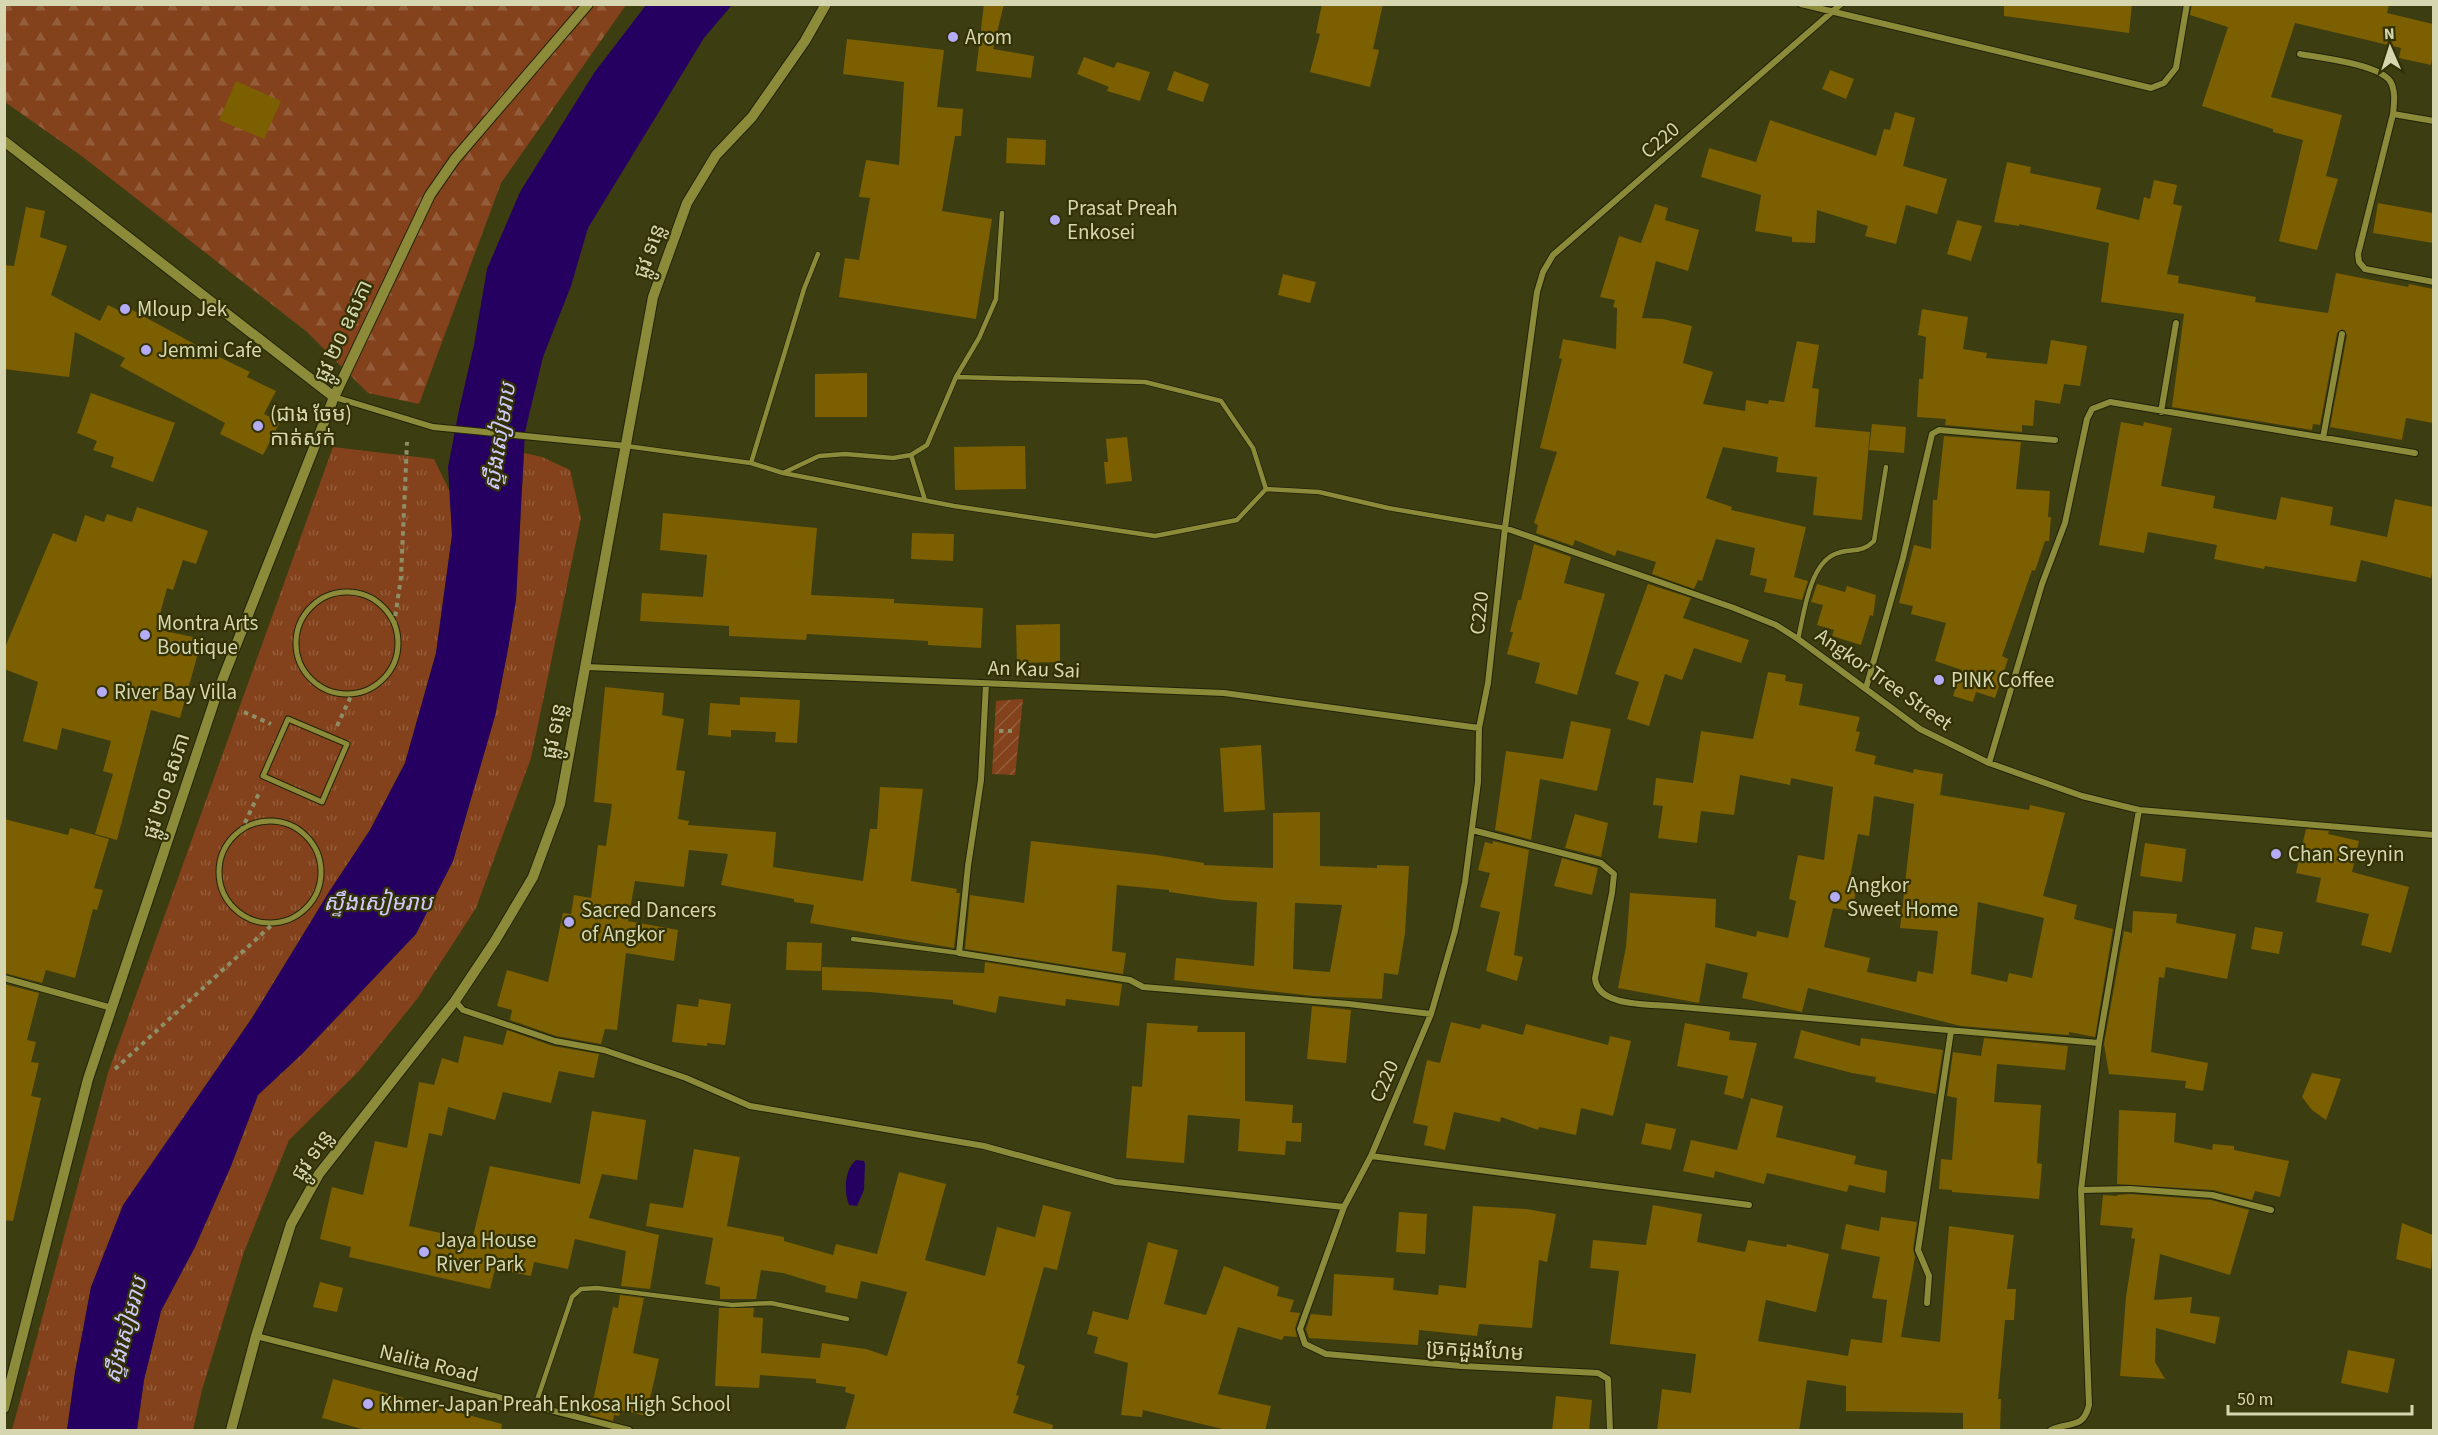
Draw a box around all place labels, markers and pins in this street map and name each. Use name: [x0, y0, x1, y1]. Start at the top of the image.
place label: Arom: [965, 22, 1012, 52]
marker: Arom: [946, 30, 960, 44]
place label: Prasat Preah Enkosei: [1067, 193, 1178, 247]
marker: Prasat Preah Enkosei: [1048, 213, 1062, 227]
place label: Mloup Jek: [137, 294, 228, 324]
marker: Mloup Jek: [118, 302, 132, 316]
place label: Jemmi Cafe: [158, 335, 262, 365]
marker: Jemmi Cafe: [139, 343, 153, 357]
place label: (ជាង ចែម) កាត់សក់: [270, 399, 352, 453]
marker: (ជាង ចែម) កាត់សក់: [251, 419, 265, 433]
place label: Montra Arts Boutique: [157, 608, 258, 662]
marker: Montra Arts Boutique: [138, 628, 152, 642]
place label: PINK Coffee: [1951, 665, 2054, 695]
marker: PINK Coffee: [1932, 673, 1946, 687]
place label: River Bay Villa: [114, 677, 237, 707]
marker: River Bay Villa: [95, 685, 109, 699]
place label: Chan Sreynin: [2288, 839, 2404, 869]
marker: Chan Sreynin: [2269, 847, 2283, 861]
place label: Angkor Sweet Home: [1847, 870, 1958, 924]
marker: Angkor Sweet Home: [1828, 890, 1842, 904]
place label: Sacred Dancers of Angkor: [581, 895, 716, 949]
marker: Sacred Dancers of Angkor: [562, 915, 576, 929]
place label: Jaya House River Park: [436, 1225, 537, 1279]
marker: Jaya House River Park: [417, 1245, 431, 1259]
place label: Khmer-Japan Preah Enkosa High School: [380, 1389, 731, 1419]
marker: Khmer-Japan Preah Enkosa High School: [361, 1397, 375, 1411]

